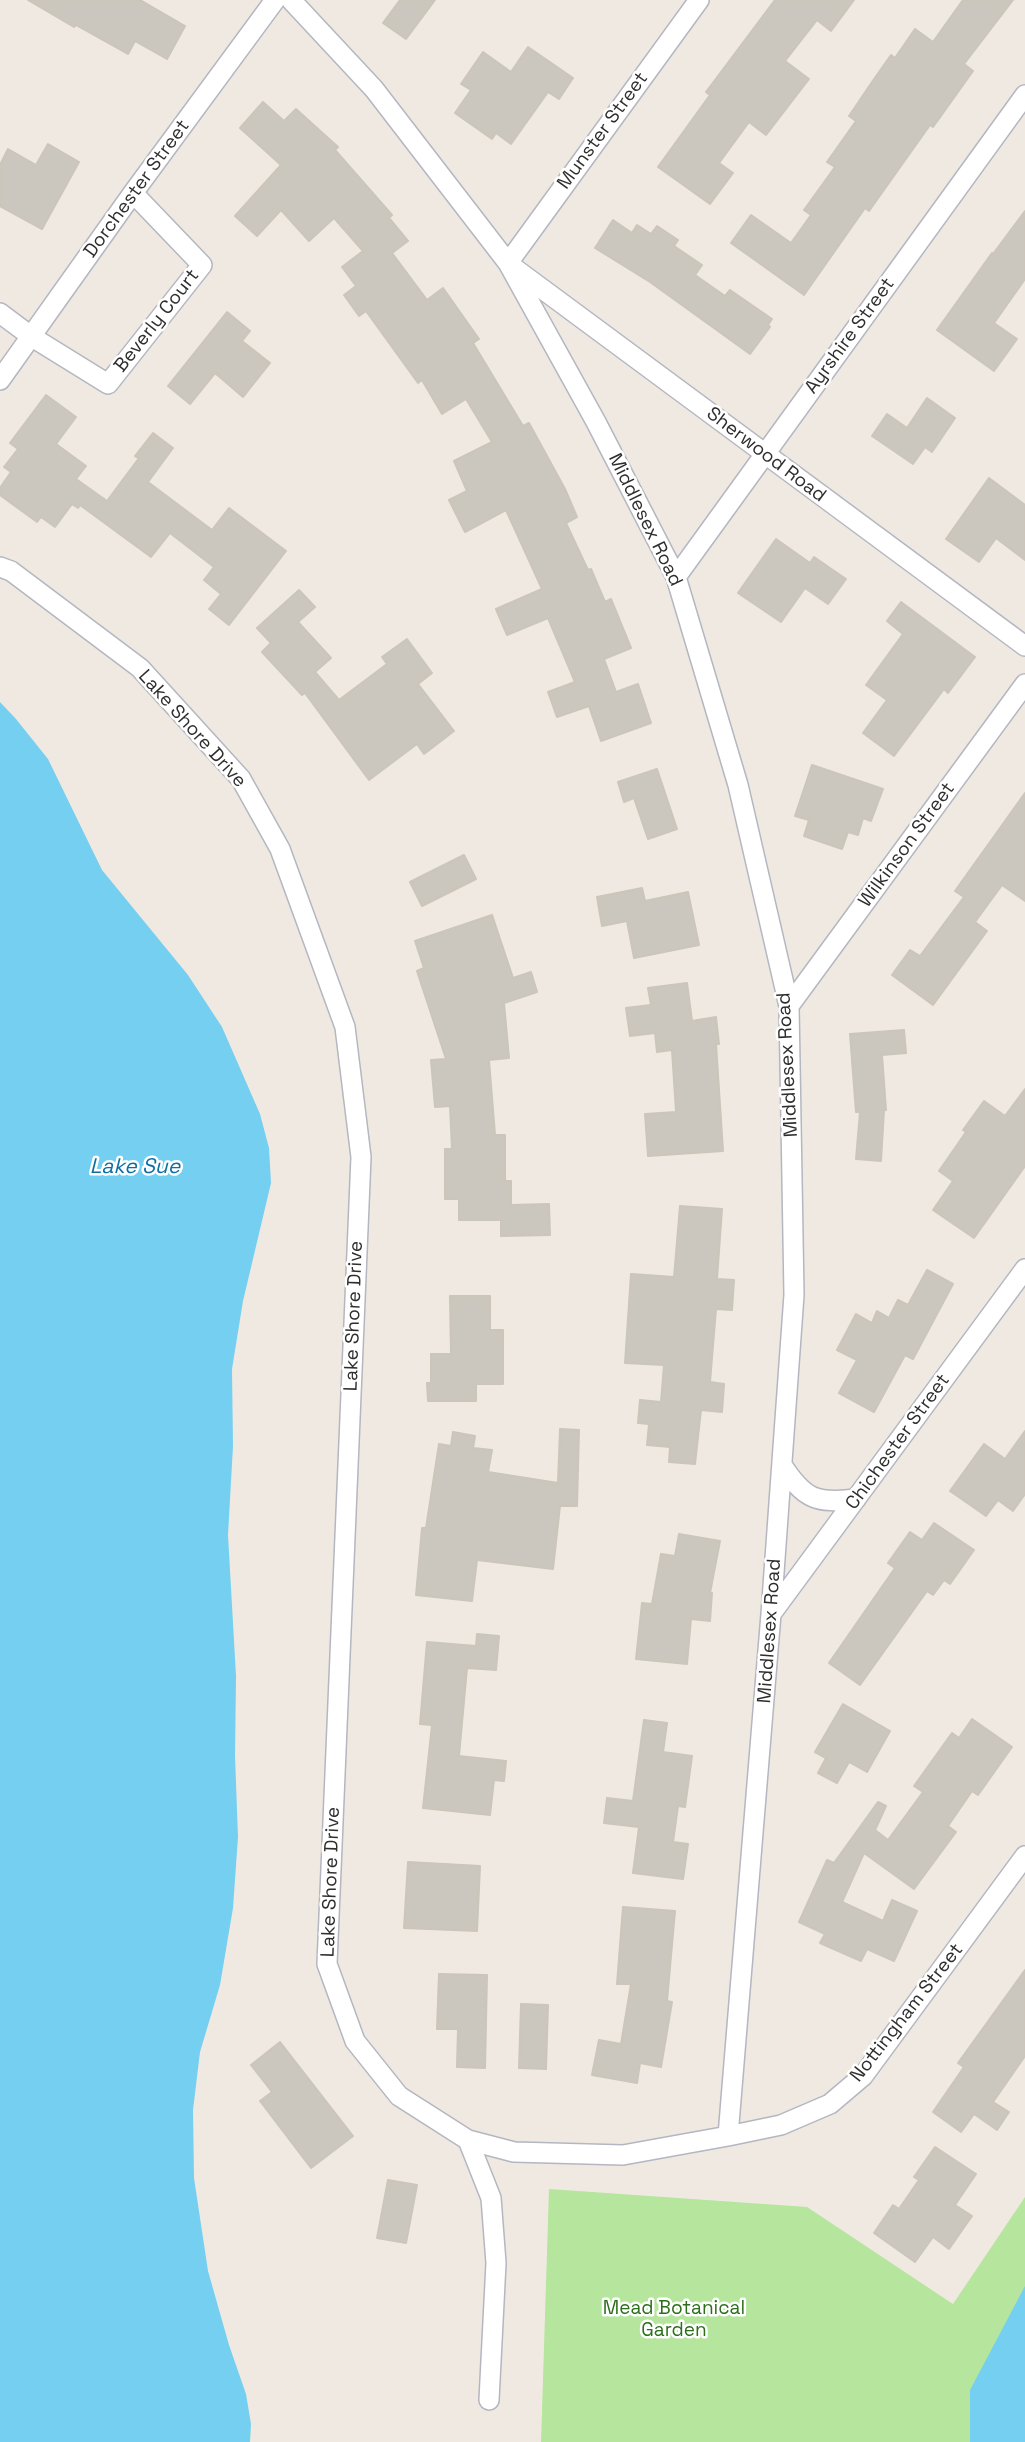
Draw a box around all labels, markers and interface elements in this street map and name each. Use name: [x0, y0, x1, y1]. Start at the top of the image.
street label: Munster Street: [553, 68, 653, 194]
street label: Dorchester Street: [79, 116, 195, 262]
street label: Beverly Court: [110, 265, 204, 377]
street label: Ayrshire Street: [800, 274, 900, 398]
street label: Sherwood Road: [702, 403, 830, 507]
street label: Middlesex Road: [603, 450, 687, 590]
street label: Lake Shore Drive: [133, 665, 251, 793]
street label: Wilkinson Street: [854, 778, 960, 912]
street label: Middlesex Road: [773, 992, 803, 1138]
water label: Lake Sue: [90, 1154, 180, 1180]
street label: Lake Shore Drive: [340, 1240, 368, 1392]
street label: Chichester Street: [841, 1370, 955, 1514]
street label: Middlesex Road: [754, 1558, 786, 1704]
street label: Lake Shore Drive: [317, 1806, 345, 1958]
street label: Nottingham Street: [846, 1939, 968, 2087]
park label: Mead Botanical Garden: [603, 2298, 745, 2342]

